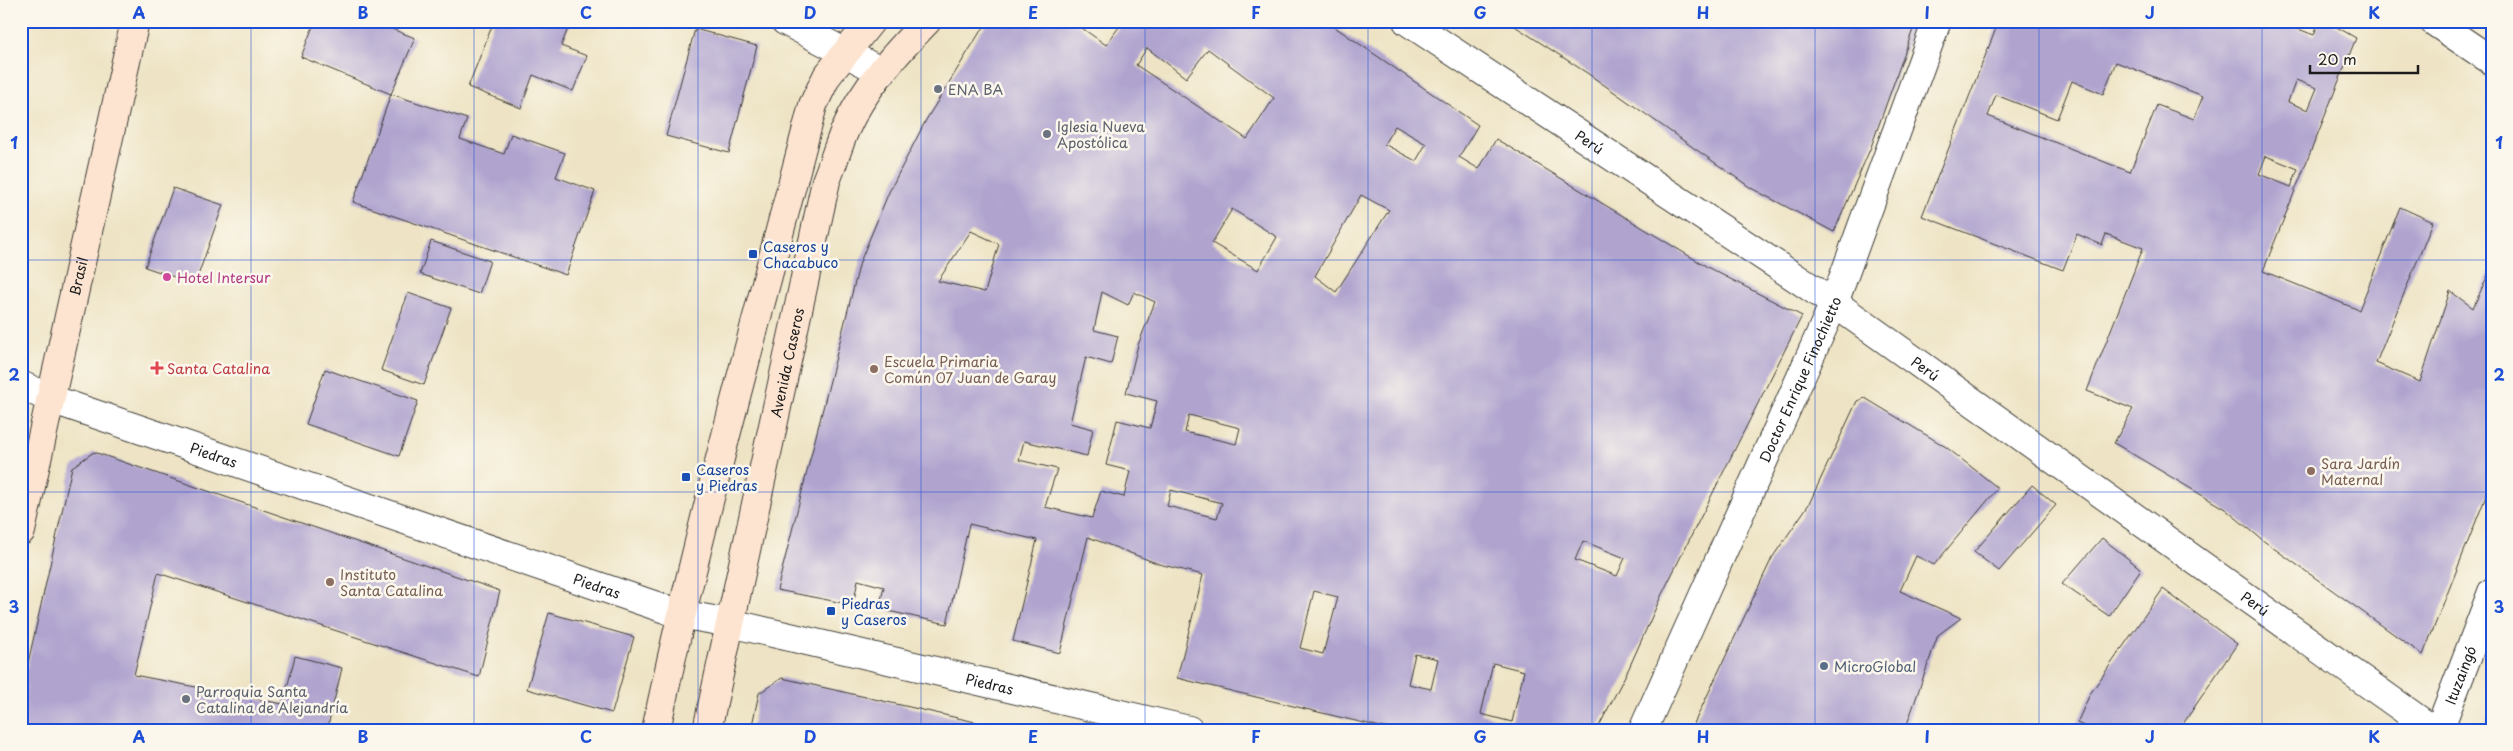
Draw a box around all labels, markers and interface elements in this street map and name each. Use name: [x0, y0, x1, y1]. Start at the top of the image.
text: A: [133, 0, 146, 24]
text: B: [358, 0, 369, 24]
text: C: [580, 0, 592, 24]
text: D: [804, 0, 816, 24]
text: E: [1028, 0, 1038, 24]
text: F: [1251, 0, 1261, 24]
text: G: [1473, 0, 1487, 24]
text: H: [1697, 0, 1709, 24]
text: I: [1924, 0, 1930, 24]
text: J: [2145, 0, 2155, 24]
text: K: [2368, 0, 2380, 24]
scale bar: [2310, 42, 2418, 74]
text: 20 m: [2318, 47, 2357, 70]
place label: ENA BA: [948, 79, 1003, 100]
marker: ENA BA: [932, 83, 944, 95]
place label: Iglesia Nueva Apostólica: [1057, 116, 1145, 153]
street label: Perú: [1571, 125, 1608, 159]
marker: Iglesia Nueva Apostólica: [1041, 128, 1053, 140]
text: 1: [10, 130, 18, 154]
text: 1: [2495, 130, 2503, 154]
place label: Caseros y Chacabuco: [763, 236, 839, 273]
marker: Caseros y Chacabuco: [747, 248, 759, 260]
street label: Brasil: [63, 255, 92, 298]
place label: Hotel Intersur: [177, 267, 271, 288]
marker: Hotel Intersur: [161, 271, 173, 283]
street label: Doctor Enrique Finochietto: [1753, 293, 1846, 466]
street label: Avenida Caseros: [765, 306, 809, 419]
place label: Escuela Primaria Común 07 Juan de Garay: [884, 351, 1056, 388]
street label: Perú: [1907, 351, 1944, 386]
place label: Santa Catalina: [167, 358, 270, 379]
text: 2: [8, 362, 20, 386]
marker: Santa Catalina: [151, 362, 163, 374]
text: 2: [2493, 362, 2505, 386]
marker: Escuela Primaria Común 07 Juan de Garay: [868, 363, 880, 375]
street label: Piedras: [187, 437, 240, 472]
place label: Sara Jardín Maternal: [2321, 453, 2400, 490]
place label: Caseros y Piedras: [696, 459, 757, 496]
marker: Sara Jardín Maternal: [2305, 465, 2317, 477]
marker: Caseros y Piedras: [680, 471, 692, 483]
place label: Instituto Santa Catalina: [340, 564, 443, 601]
street label: Piedras: [570, 568, 623, 603]
marker: Instituto Santa Catalina: [324, 576, 336, 588]
street label: Perú: [2237, 586, 2274, 621]
place label: Piedras y Caseros: [841, 593, 907, 630]
text: 3: [9, 594, 19, 618]
text: 3: [2494, 594, 2504, 618]
marker: Piedras y Caseros: [825, 605, 837, 617]
street label: Ituzaingó: [2439, 643, 2481, 707]
place label: MicroGlobal: [1834, 656, 1916, 677]
marker: MicroGlobal: [1818, 660, 1830, 672]
street label: Piedras: [963, 668, 1016, 699]
place label: Parroquia Santa Catalina de Alejandría: [196, 681, 348, 718]
marker: Parroquia Santa Catalina de Alejandría: [180, 693, 192, 705]
text: A: [133, 724, 146, 748]
text: B: [358, 724, 369, 748]
text: C: [580, 724, 592, 748]
text: D: [804, 724, 816, 748]
text: E: [1028, 724, 1038, 748]
text: F: [1251, 724, 1261, 748]
text: G: [1473, 724, 1487, 748]
text: H: [1697, 724, 1709, 748]
text: I: [1924, 724, 1930, 748]
text: J: [2145, 724, 2155, 748]
text: K: [2368, 724, 2380, 748]

